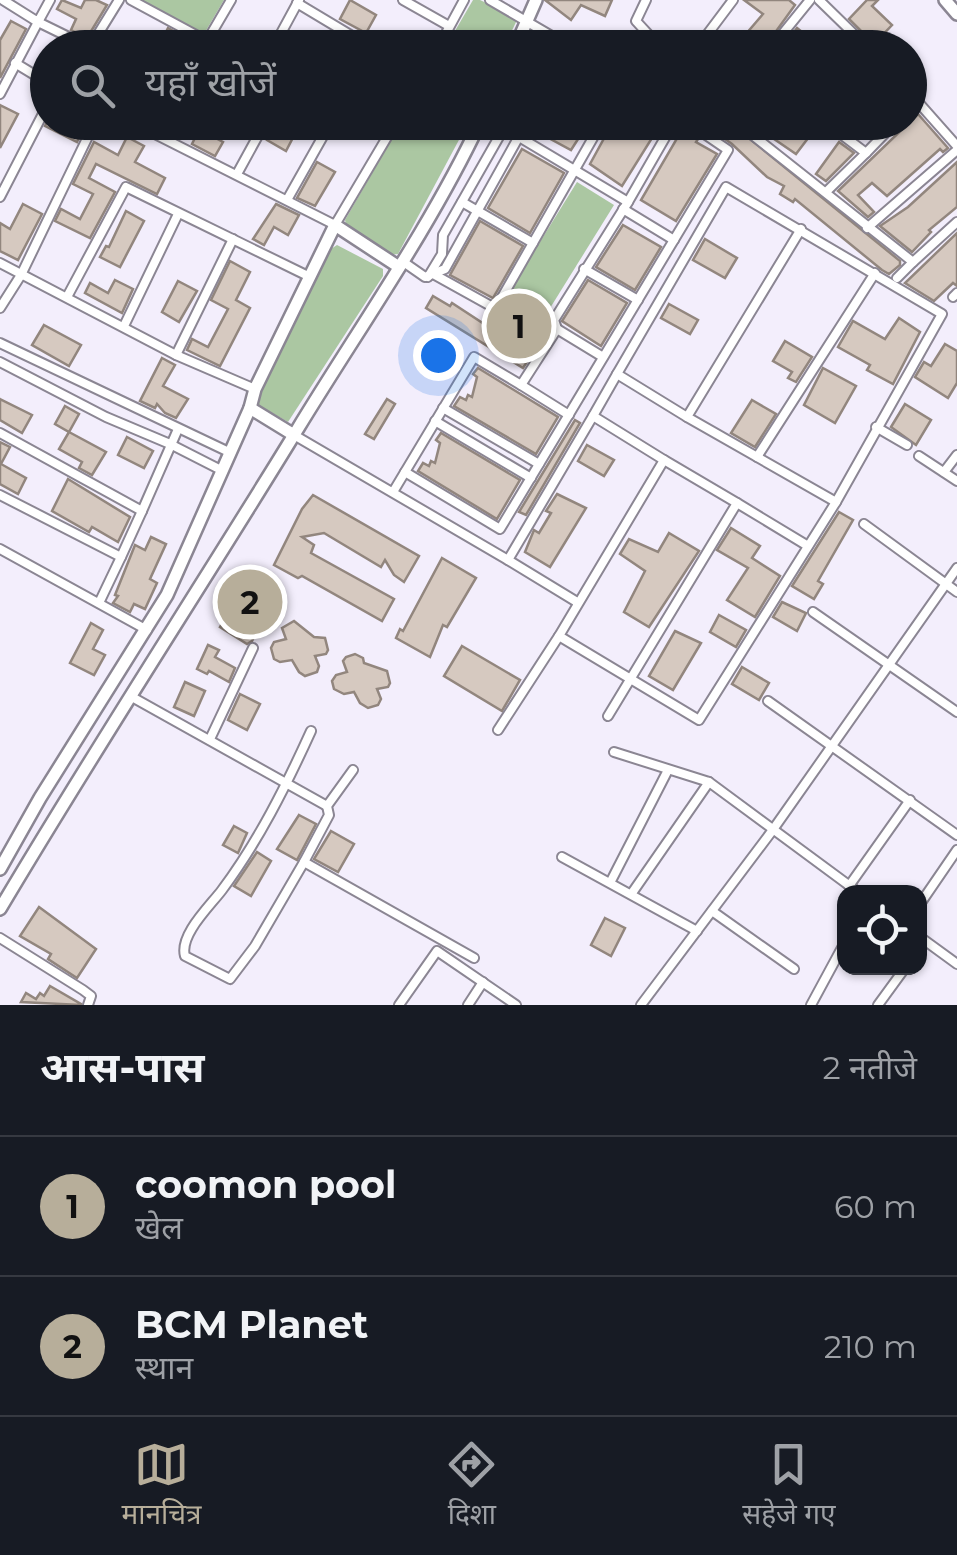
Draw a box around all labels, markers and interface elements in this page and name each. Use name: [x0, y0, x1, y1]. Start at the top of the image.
search box: [30, 30, 927, 140]
icon: search: [65, 58, 120, 113]
text: यहाँ खोजें: [145, 59, 276, 106]
pin: 1: [486, 288, 552, 364]
your location: [413, 330, 464, 381]
pin: 2: [218, 564, 282, 640]
map controls: [837, 885, 927, 975]
button: locate: [837, 885, 927, 975]
text: आस-पास: [40, 1041, 205, 1093]
text: 2 नतीजे: [822, 1048, 917, 1087]
text: coomon pool: [135, 1161, 396, 1208]
text: 1: [66, 1187, 79, 1226]
text: 60 m: [834, 1187, 917, 1226]
text: खेल: [135, 1208, 183, 1247]
text: BCM Planet: [135, 1301, 368, 1348]
text: 2: [63, 1327, 82, 1366]
text: 210 m: [824, 1327, 917, 1366]
text: स्थान: [135, 1348, 193, 1387]
tab: मानचित्र: [121, 1437, 201, 1535]
tab: दिशा: [444, 1437, 499, 1535]
tab: सहेजे गए: [742, 1437, 836, 1535]

